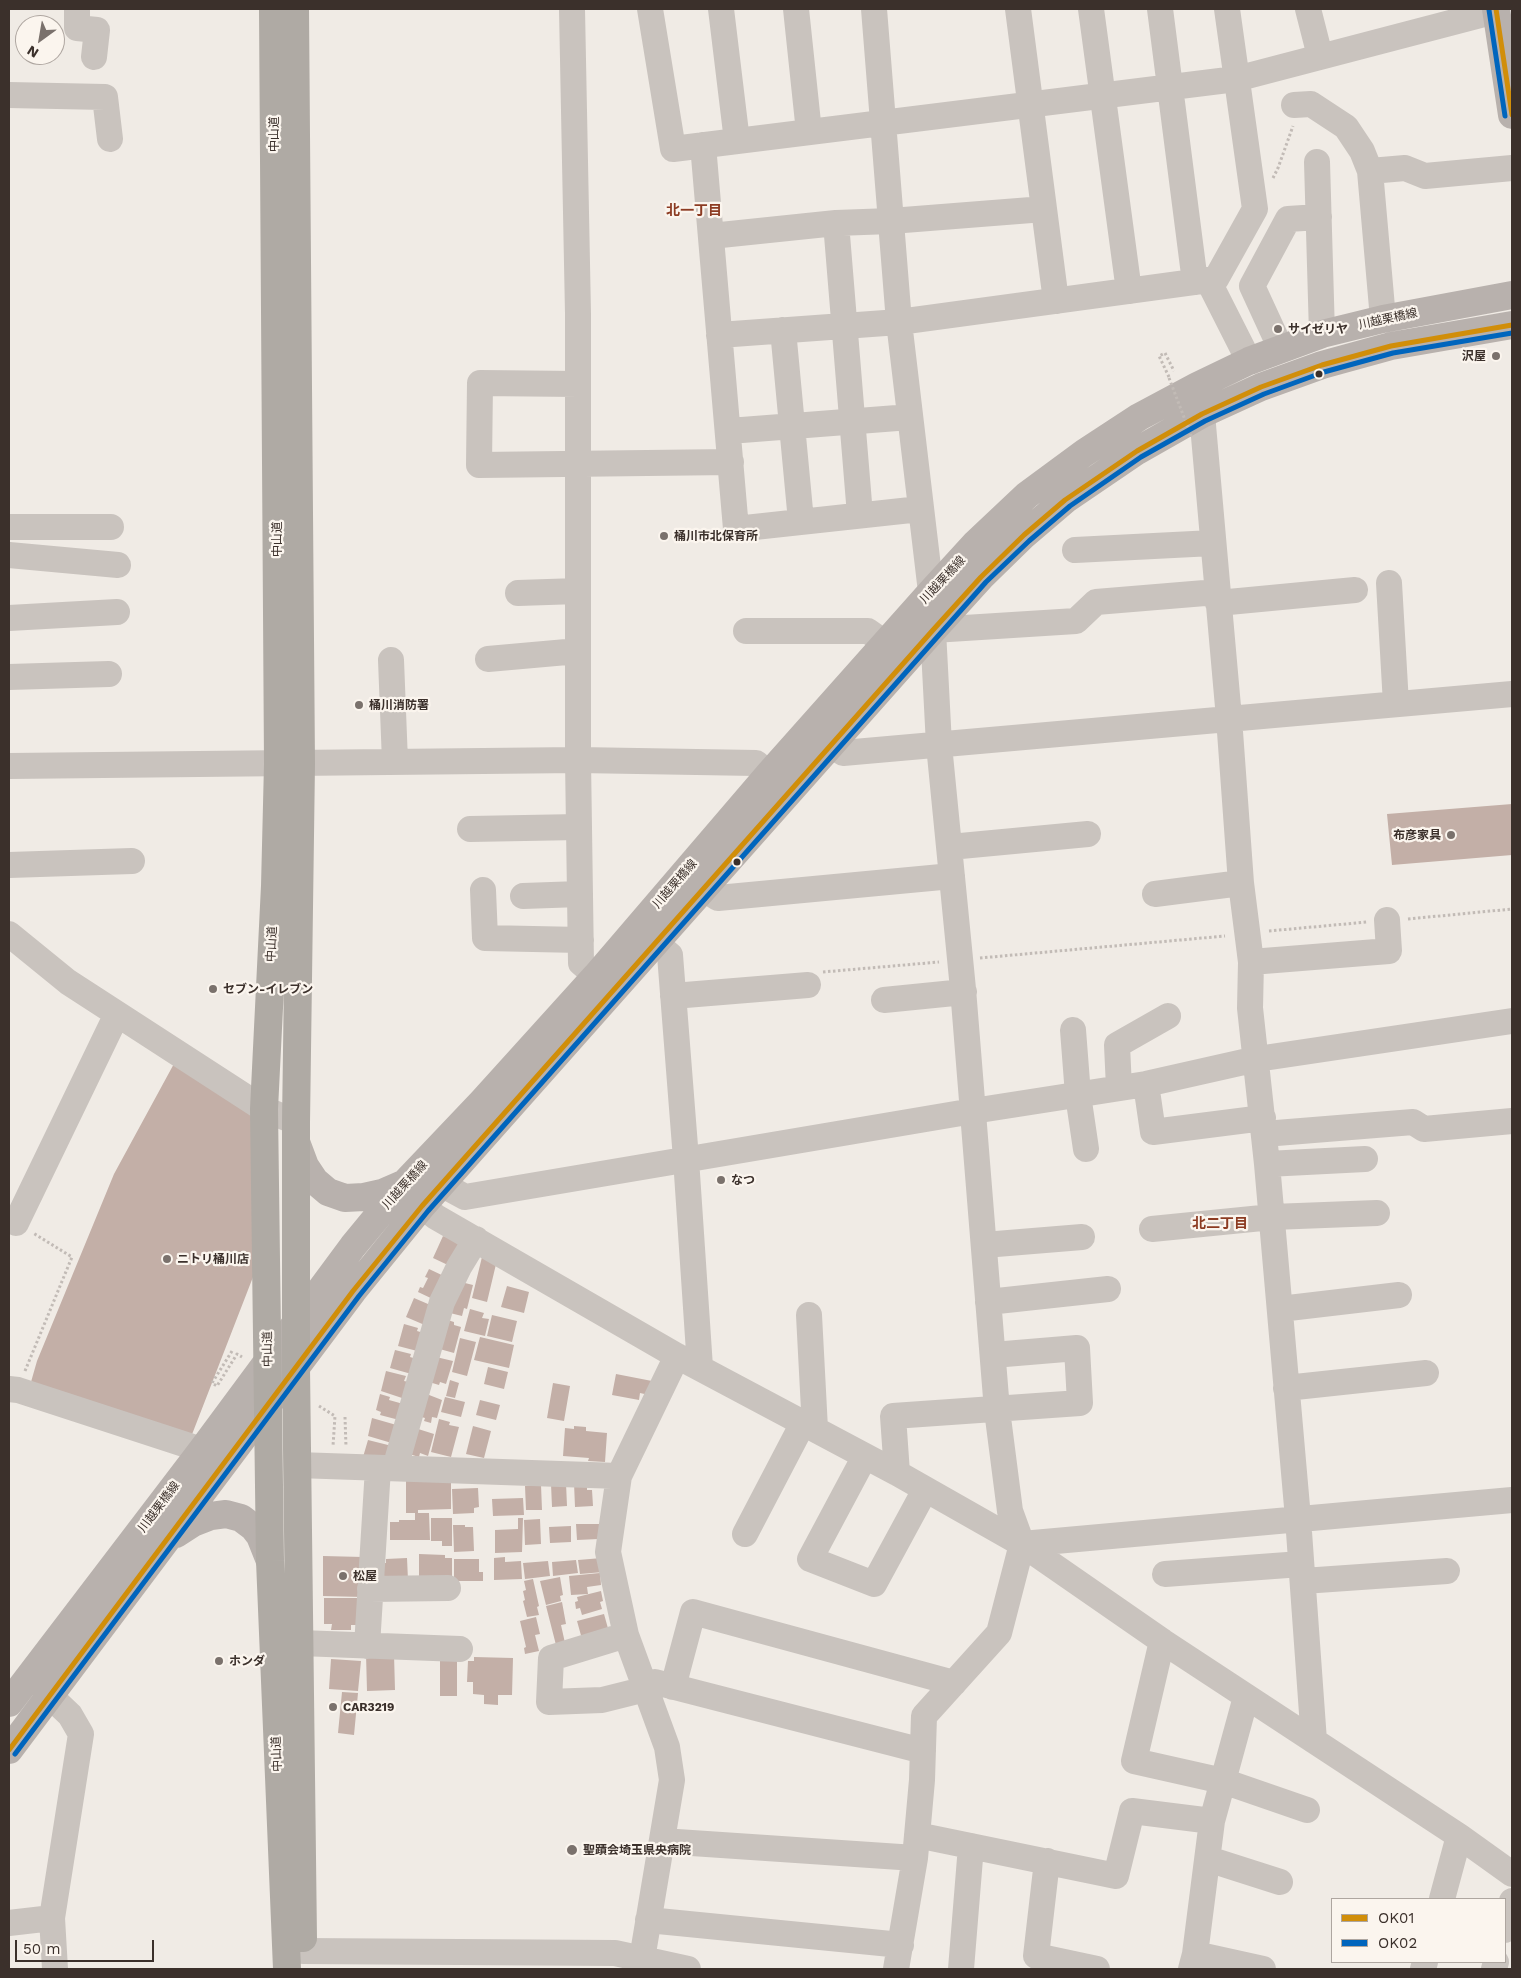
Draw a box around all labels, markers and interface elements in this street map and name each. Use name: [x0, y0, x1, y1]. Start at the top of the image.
north arrow: [15, 15, 65, 65]
text: N: [24, 42, 41, 61]
street label: 中山道: [267, 116, 281, 152]
district label: 北一丁目: [666, 203, 722, 219]
street label: 川越栗橋線: [1357, 306, 1419, 332]
place label: サイゼリヤ: [1288, 322, 1348, 336]
marker: サイゼリヤ: [1272, 323, 1284, 335]
place label: 沢屋: [1462, 349, 1486, 363]
marker: 沢屋: [1490, 350, 1502, 362]
unlabelled marker: [1314, 369, 1324, 379]
street label: 中山道: [270, 521, 284, 557]
place label: 桶川市北保育所: [674, 529, 758, 543]
marker: 桶川市北保育所: [658, 530, 670, 542]
street label: 川越栗橋線: [917, 553, 969, 607]
place label: 桶川消防署: [369, 698, 429, 712]
marker: 桶川消防署: [353, 699, 365, 711]
place label: 布彦家具: [1393, 828, 1441, 842]
marker: 布彦家具: [1445, 829, 1457, 841]
street label: 川越栗橋線: [650, 857, 700, 911]
unlabelled marker: [732, 857, 742, 867]
street label: 中山道: [264, 926, 280, 962]
place label: セブン-イレブン: [223, 982, 313, 996]
marker: セブン-イレブン: [207, 983, 219, 995]
street label: 川越栗橋線: [380, 1158, 430, 1212]
place label: なつ: [731, 1173, 755, 1187]
marker: なつ: [715, 1174, 727, 1186]
district label: 北二丁目: [1192, 1216, 1248, 1232]
place label: ニトリ桶川店: [177, 1252, 249, 1266]
marker: ニトリ桶川店: [161, 1253, 173, 1265]
street label: 中山道: [260, 1331, 276, 1367]
street label: 川越栗橋線: [135, 1479, 183, 1535]
place label: 松屋: [353, 1569, 377, 1583]
marker: 松屋: [337, 1570, 349, 1582]
place label: ホンダ: [229, 1654, 265, 1668]
marker: ホンダ: [213, 1655, 225, 1667]
place label: CAR3219: [343, 1700, 394, 1714]
marker: CAR3219: [327, 1701, 339, 1713]
street label: 中山道: [269, 1736, 285, 1772]
marker: 聖蹟会埼玉県央病院: [565, 1843, 579, 1857]
place label: 聖蹟会埼玉県央病院: [583, 1843, 691, 1857]
legend: [1331, 1898, 1506, 1963]
text: OK01: [1378, 1909, 1414, 1927]
scale bar: [18, 1930, 156, 1962]
text: OK02: [1378, 1934, 1417, 1952]
text: 50 m: [23, 1940, 60, 1958]

